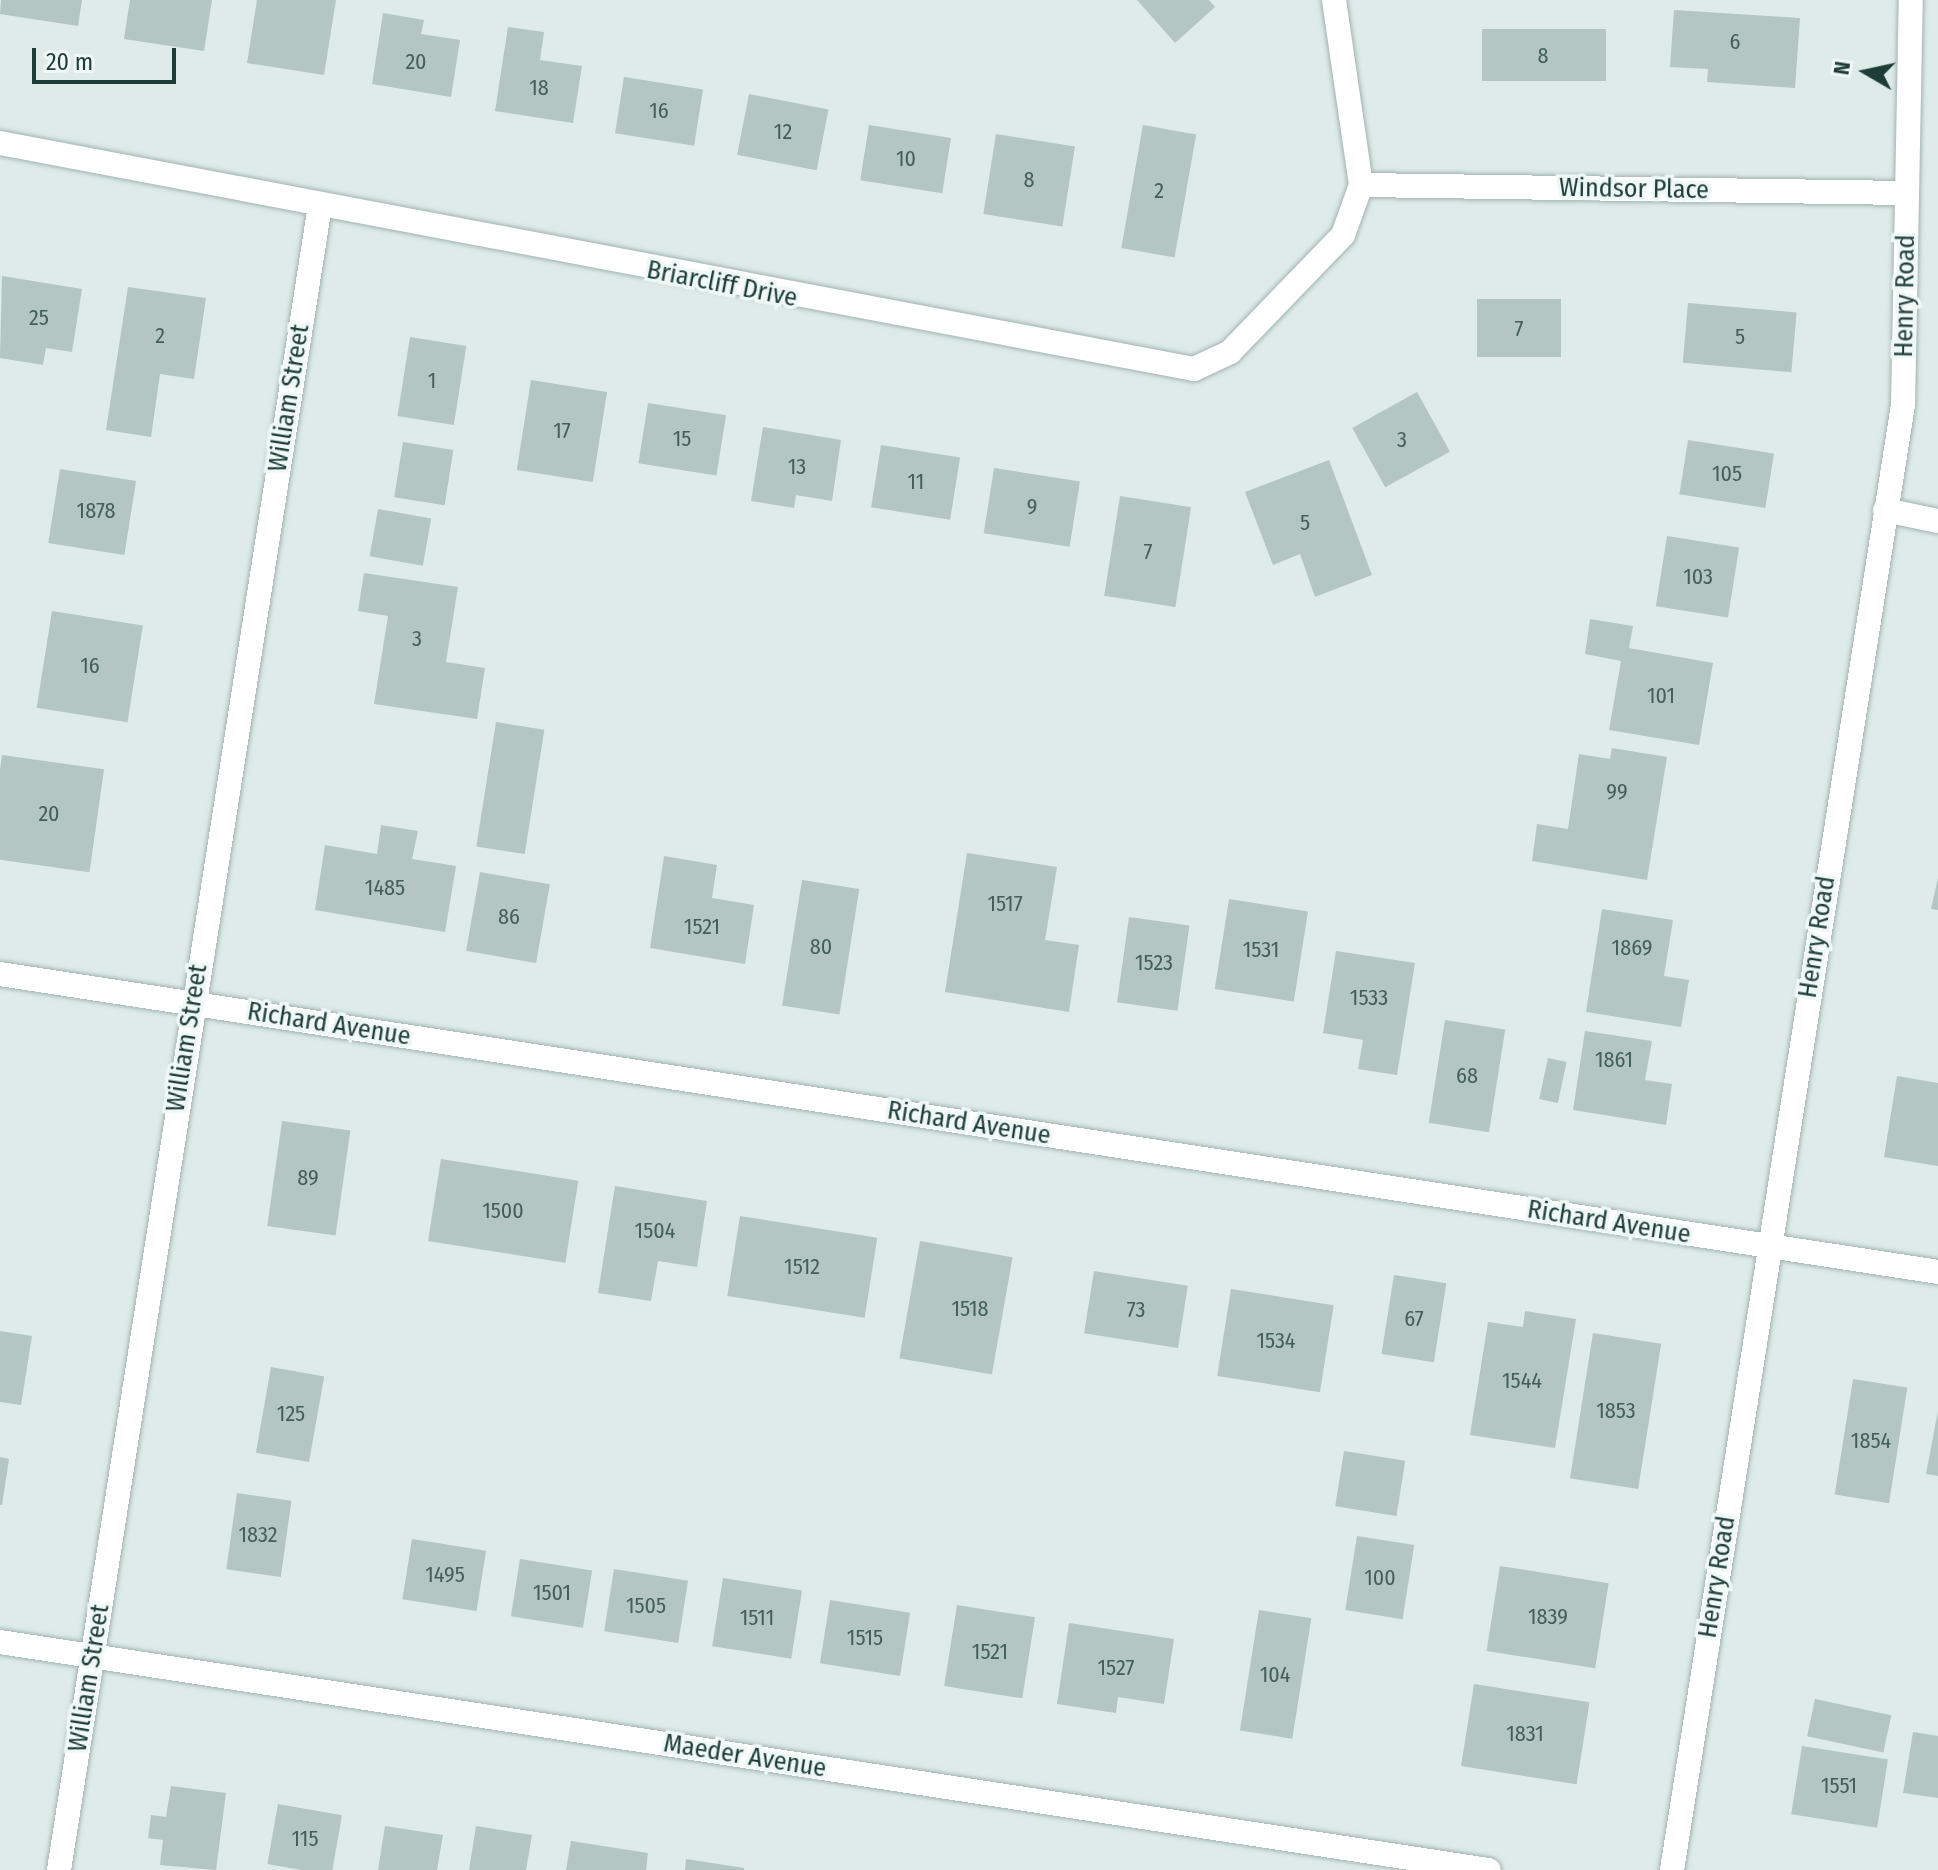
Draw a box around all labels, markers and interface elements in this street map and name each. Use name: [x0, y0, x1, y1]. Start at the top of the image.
house number: 6: [1730, 29, 1740, 55]
scale bar: [36, 32, 180, 82]
north arrow: [1826, 32, 1906, 112]
house number: 8: [1538, 43, 1548, 69]
text: 20 m: [46, 48, 93, 76]
house number: 20: [405, 49, 427, 75]
text: N: [1827, 60, 1856, 77]
house number: 18: [529, 75, 549, 101]
house number: 16: [649, 98, 669, 124]
house number: 12: [774, 119, 792, 145]
house number: 10: [896, 146, 916, 172]
house number: 8: [1024, 167, 1034, 193]
street label: Windsor Place: [1559, 172, 1709, 206]
house number: 2: [1154, 178, 1164, 204]
street label: Henry Road: [1888, 234, 1922, 358]
street label: Briarcliff Drive: [644, 254, 800, 314]
house number: 25: [29, 305, 49, 331]
house number: 7: [1515, 316, 1523, 342]
street label: William Street: [262, 322, 316, 474]
house number: 2: [155, 323, 165, 349]
house number: 5: [1735, 324, 1745, 350]
house number: 1: [428, 368, 436, 394]
house number: 17: [553, 418, 571, 444]
house number: 15: [673, 426, 691, 452]
house number: 3: [1397, 427, 1407, 453]
house number: 13: [788, 454, 806, 480]
house number: 105: [1712, 461, 1742, 487]
house number: 11: [908, 469, 924, 495]
house number: 9: [1027, 494, 1037, 520]
house number: 1878: [77, 498, 115, 524]
house number: 5: [1300, 510, 1310, 536]
house number: 7: [1144, 539, 1152, 565]
house number: 103: [1683, 564, 1713, 590]
house number: 3: [412, 626, 422, 652]
house number: 16: [80, 653, 100, 679]
house number: 101: [1647, 683, 1675, 709]
house number: 99: [1606, 779, 1628, 805]
house number: 20: [38, 801, 60, 827]
street label: Henry Road: [1792, 874, 1842, 1000]
house number: 1485: [365, 875, 405, 901]
house number: 1517: [987, 891, 1023, 917]
house number: 86: [498, 904, 520, 930]
house number: 1521: [684, 914, 720, 940]
house number: 80: [810, 934, 832, 960]
house number: 1869: [1612, 935, 1652, 961]
house number: 1531: [1243, 937, 1279, 963]
house number: 1523: [1135, 950, 1173, 976]
street label: William Street: [160, 962, 214, 1114]
house number: 1533: [1350, 985, 1388, 1011]
street label: Richard Avenue: [245, 996, 413, 1052]
house number: 1861: [1595, 1047, 1633, 1073]
house number: 68: [1456, 1063, 1478, 1089]
street label: Richard Avenue: [885, 1095, 1053, 1151]
house number: 89: [297, 1165, 319, 1191]
street label: Richard Avenue: [1525, 1194, 1693, 1250]
house number: 1500: [482, 1198, 524, 1224]
house number: 1504: [635, 1218, 675, 1244]
house number: 1512: [784, 1254, 820, 1280]
house number: 1518: [951, 1296, 989, 1322]
house number: 73: [1127, 1297, 1145, 1323]
house number: 67: [1404, 1306, 1424, 1332]
house number: 1534: [1257, 1328, 1295, 1354]
house number: 1544: [1502, 1368, 1542, 1394]
house number: 1853: [1596, 1398, 1636, 1424]
house number: 125: [277, 1401, 305, 1427]
house number: 1854: [1851, 1428, 1891, 1454]
street label: Henry Road: [1692, 1514, 1742, 1640]
house number: 1832: [238, 1522, 278, 1548]
house number: 1495: [425, 1562, 465, 1588]
house number: 100: [1364, 1565, 1396, 1591]
house number: 1501: [533, 1580, 571, 1606]
house number: 1505: [626, 1593, 666, 1619]
street label: William Street: [62, 1602, 116, 1754]
house number: 1839: [1528, 1604, 1568, 1630]
house number: 1511: [740, 1605, 774, 1631]
house number: 1515: [847, 1625, 883, 1651]
house number: 1521: [972, 1639, 1008, 1665]
house number: 1527: [1098, 1655, 1134, 1681]
house number: 104: [1260, 1662, 1290, 1688]
house number: 1831: [1506, 1721, 1544, 1747]
street label: Maeder Avenue: [661, 1728, 829, 1784]
house number: 1551: [1821, 1773, 1857, 1799]
house number: 115: [292, 1826, 318, 1852]

